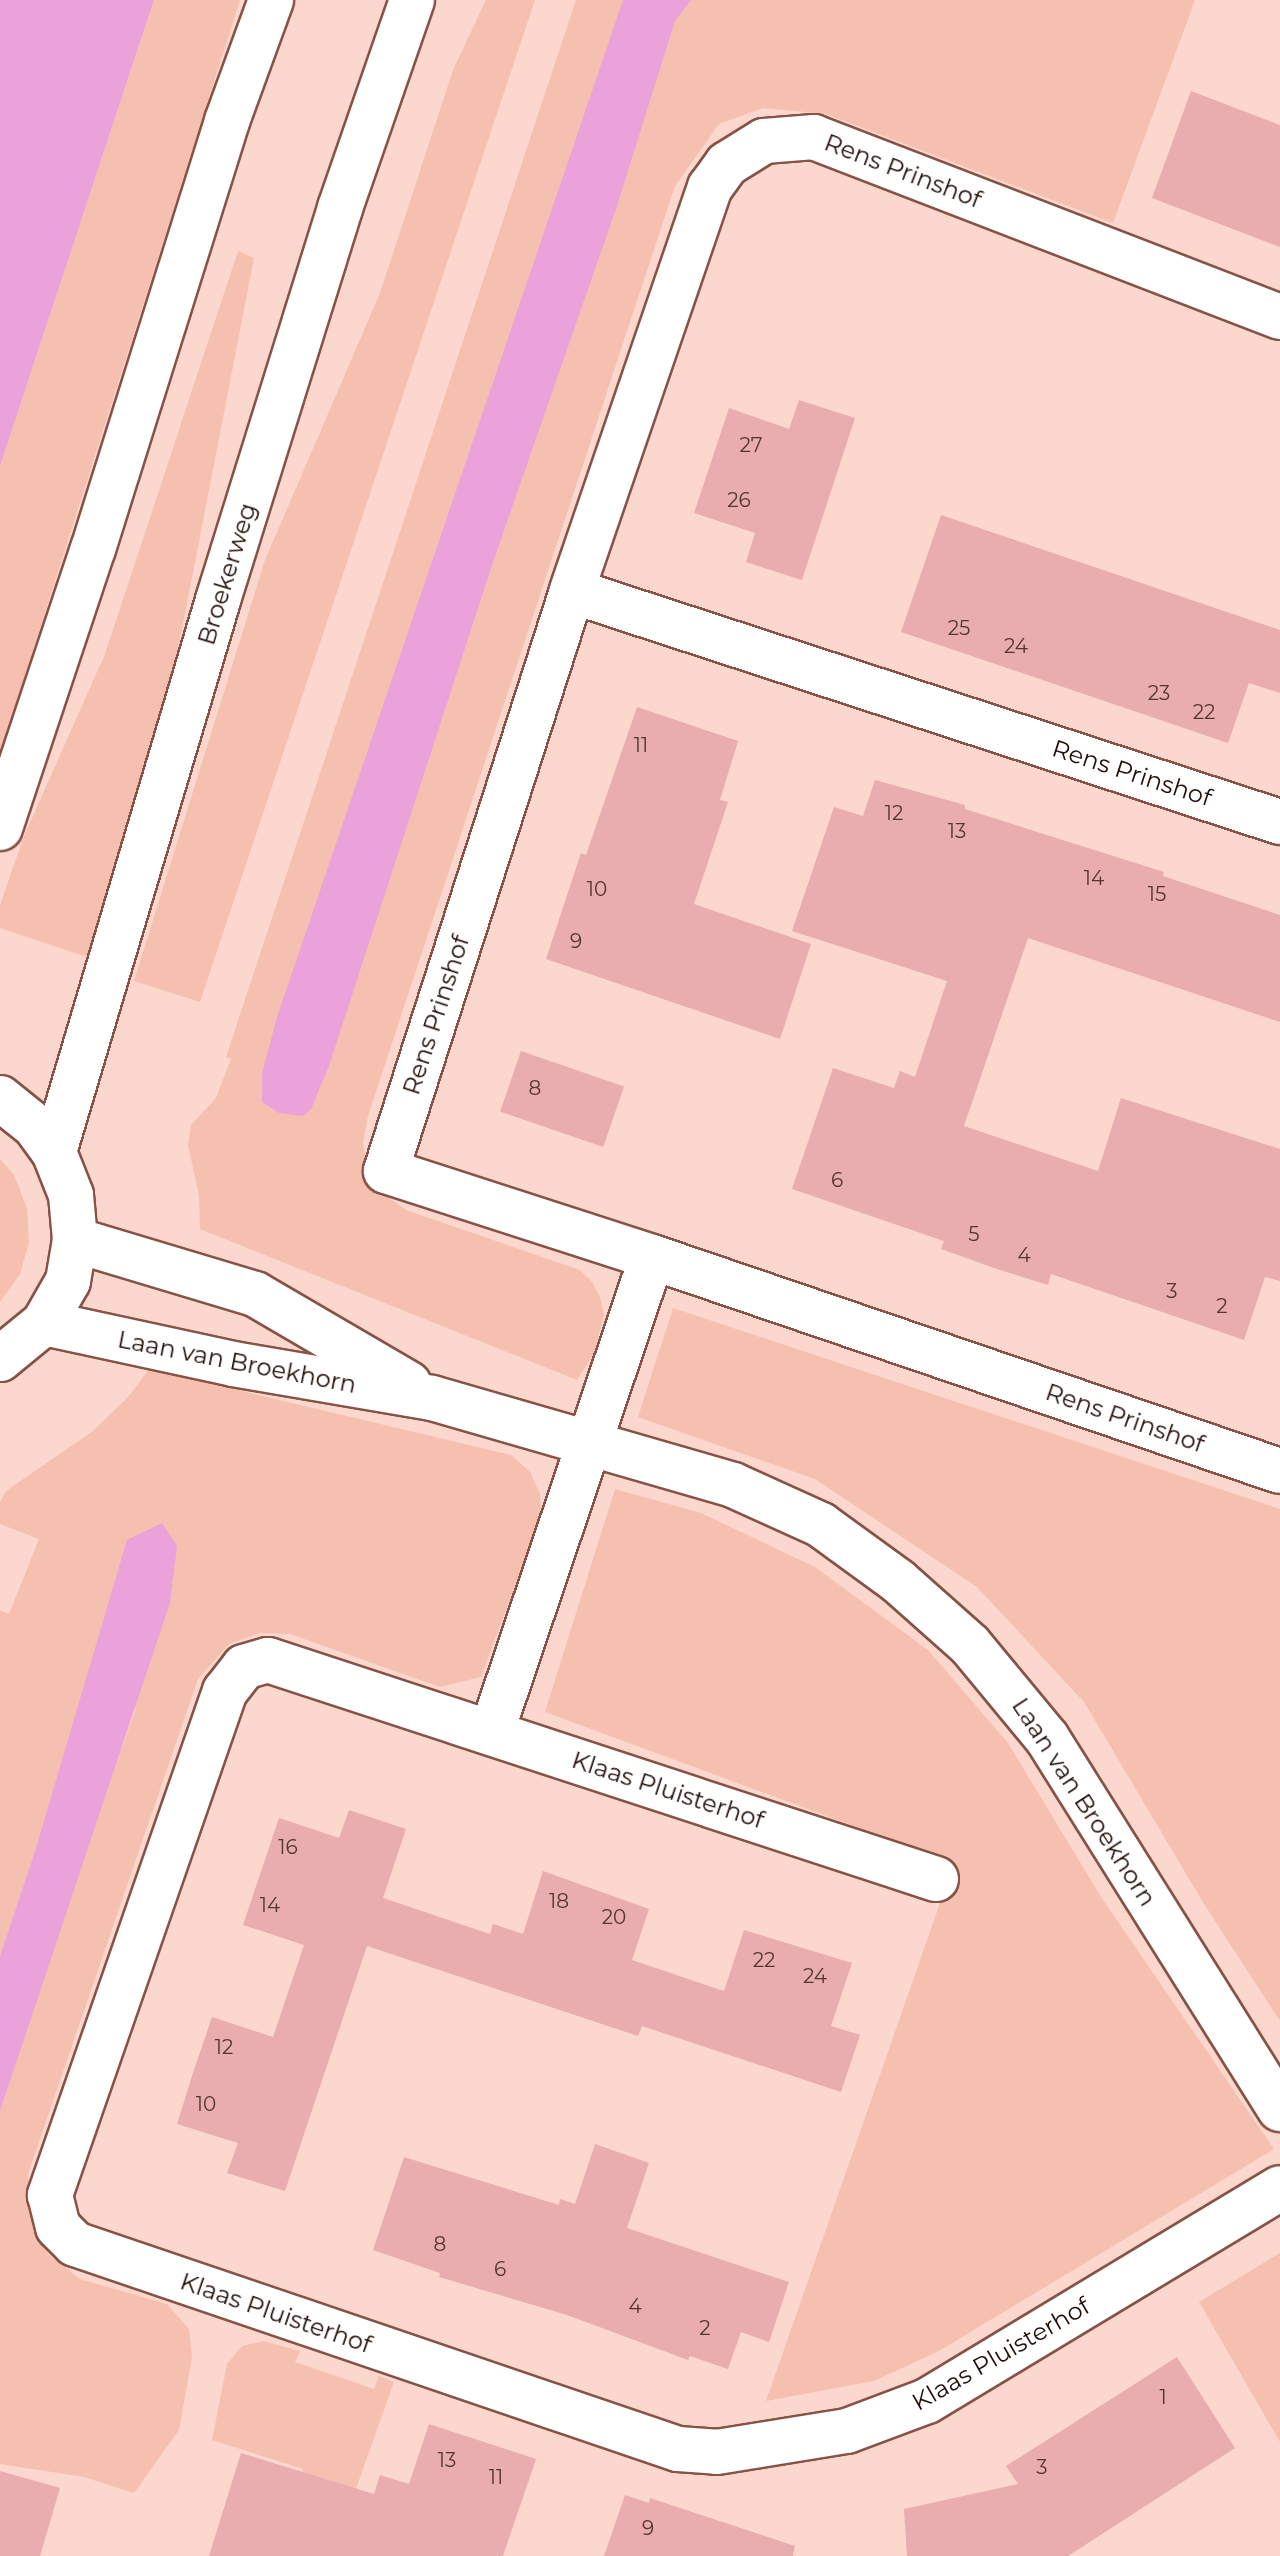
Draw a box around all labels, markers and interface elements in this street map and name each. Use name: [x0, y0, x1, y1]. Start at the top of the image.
street label: Rens Prinshof: [820, 128, 986, 214]
house number: 27: [739, 433, 763, 457]
house number: 26: [727, 488, 751, 512]
street label: Broekerweg: [192, 500, 262, 648]
house number: 25: [948, 616, 970, 640]
house number: 24: [1004, 634, 1028, 658]
house number: 23: [1148, 681, 1170, 705]
house number: 22: [1193, 700, 1215, 724]
house number: 11: [634, 733, 648, 757]
street label: Rens Prinshof: [1049, 734, 1215, 812]
house number: 12: [885, 801, 903, 825]
house number: 13: [948, 819, 966, 843]
house number: 14: [1084, 866, 1104, 890]
house number: 10: [587, 877, 607, 901]
house number: 15: [1148, 882, 1166, 906]
house number: 9: [570, 929, 582, 953]
street label: Rens Prinshof: [397, 932, 475, 1098]
house number: 8: [529, 1076, 541, 1100]
house number: 6: [831, 1168, 843, 1192]
house number: 5: [968, 1222, 980, 1246]
house number: 4: [1017, 1243, 1031, 1267]
house number: 3: [1166, 1279, 1178, 1303]
house number: 2: [1216, 1294, 1228, 1318]
street label: Laan van Broekhorn: [115, 1325, 359, 1399]
street label: Rens Prinshof: [1042, 1377, 1208, 1459]
street label: Laan van Broekhorn: [1006, 1693, 1162, 1911]
street label: Klaas Pluisterhof: [568, 1745, 768, 1835]
house number: 16: [278, 1835, 298, 1859]
house number: 18: [549, 1889, 569, 1913]
house number: 14: [260, 1893, 280, 1917]
house number: 20: [602, 1905, 626, 1929]
house number: 22: [753, 1948, 775, 1972]
house number: 24: [803, 1964, 827, 1988]
house number: 12: [215, 2035, 233, 2059]
house number: 10: [196, 2092, 216, 2116]
house number: 8: [434, 2232, 446, 2256]
house number: 6: [494, 2257, 506, 2281]
street label: Klaas Pluisterhof: [177, 2267, 375, 2359]
street label: Klaas Pluisterhof: [907, 2291, 1095, 2417]
house number: 4: [628, 2294, 642, 2318]
house number: 2: [699, 2316, 711, 2340]
house number: 1: [1159, 2385, 1167, 2409]
house number: 13: [438, 2448, 456, 2472]
house number: 3: [1036, 2455, 1048, 2479]
house number: 11: [489, 2465, 503, 2489]
house number: 9: [642, 2516, 654, 2540]

